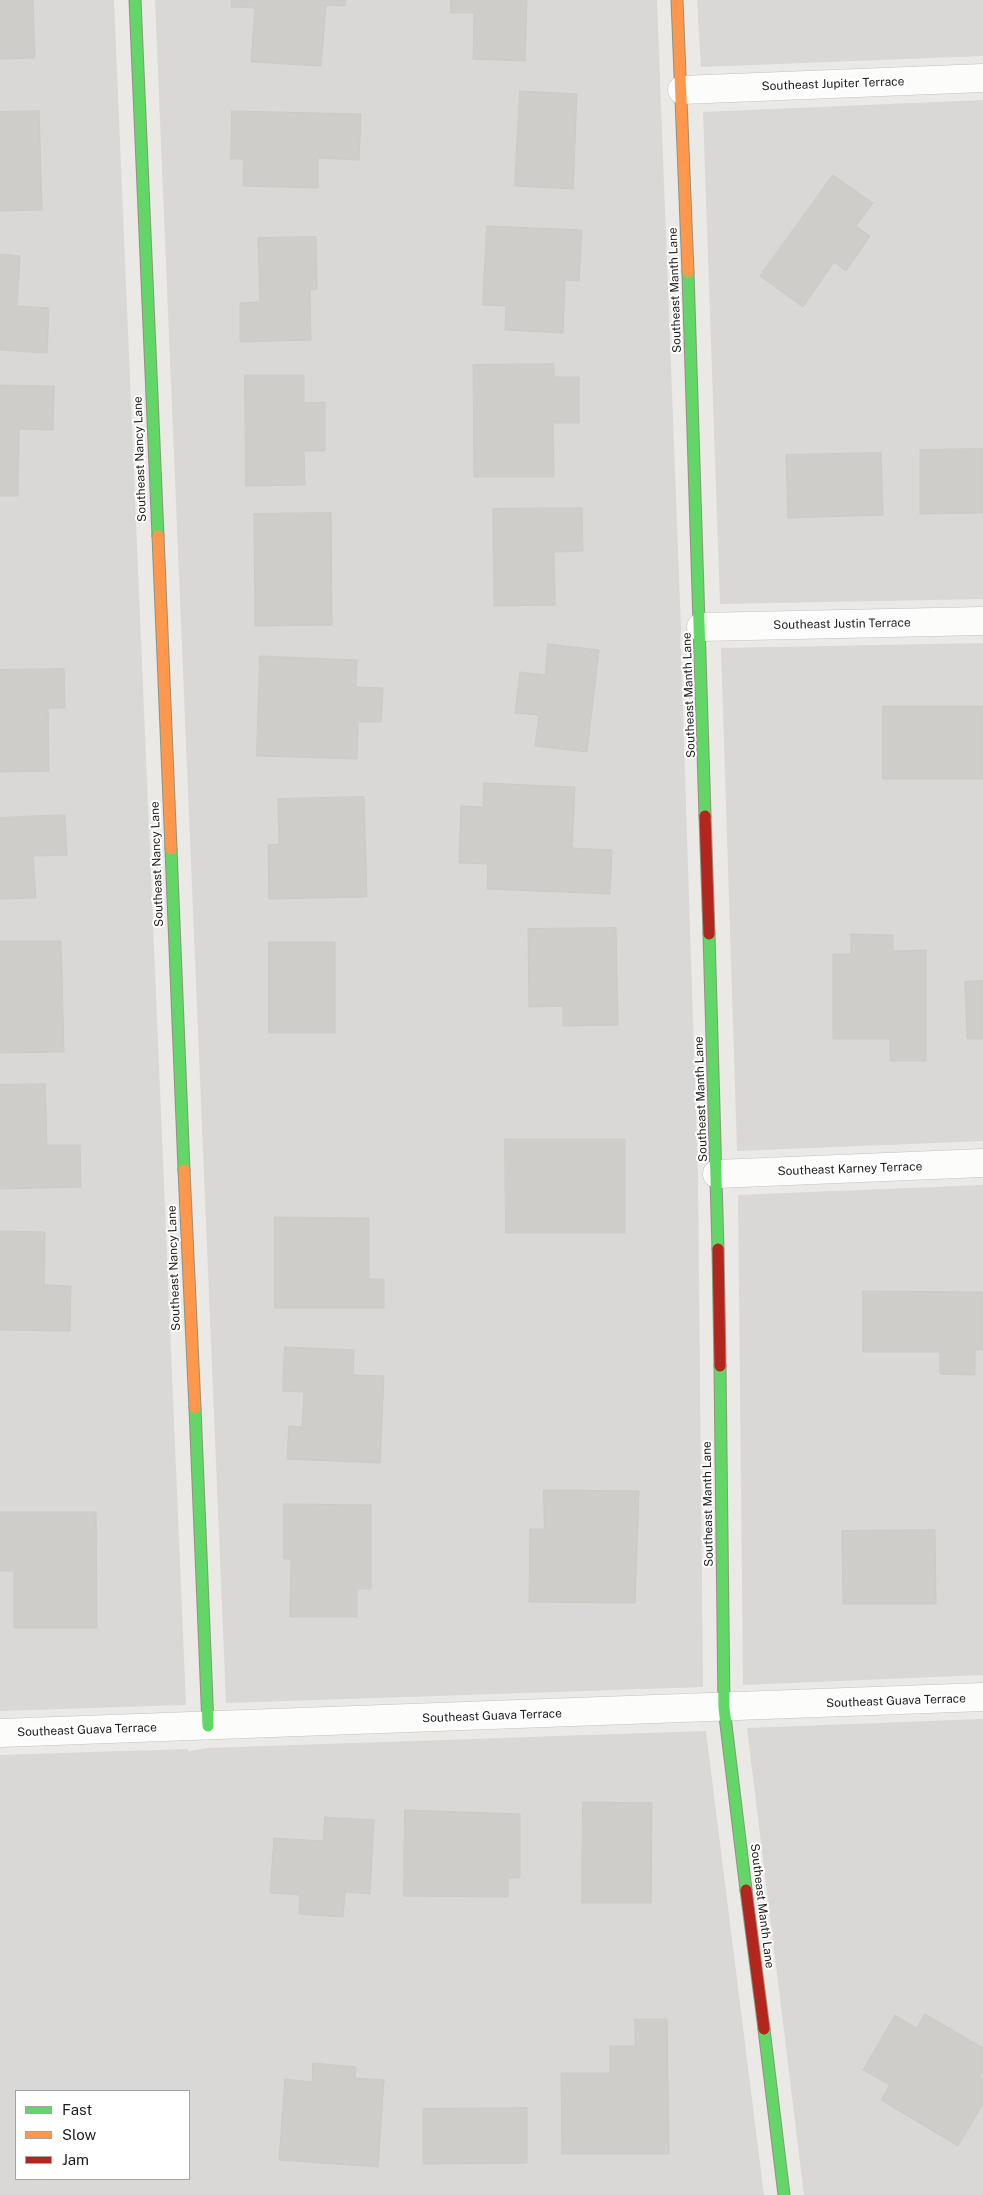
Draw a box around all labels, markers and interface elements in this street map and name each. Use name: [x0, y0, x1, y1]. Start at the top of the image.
street label: Southeast Jupiter Terrace: [761, 74, 905, 94]
street label: Southeast Manth Lane: [666, 227, 684, 353]
street label: Southeast Nancy Lane: [131, 396, 149, 522]
street label: Southeast Justin Terrace: [773, 616, 911, 632]
street label: Southeast Manth Lane: [680, 632, 698, 758]
street label: Southeast Nancy Lane: [148, 801, 166, 927]
street label: Southeast Manth Lane: [692, 1036, 710, 1162]
street label: Southeast Karney Terrace: [777, 1159, 923, 1179]
street label: Southeast Nancy Lane: [165, 1205, 183, 1331]
street label: Southeast Manth Lane: [700, 1441, 716, 1567]
street label: Southeast Guava Terrace: [826, 1691, 966, 1711]
street label: Southeast Guava Terrace: [422, 1706, 562, 1726]
street label: Southeast Guava Terrace: [17, 1720, 157, 1740]
street label: Southeast Manth Lane: [747, 1843, 777, 1969]
legend: [15, 2090, 190, 2180]
text: Fast: [62, 2101, 92, 2118]
text: Slow: [62, 2126, 96, 2143]
text: Jam: [62, 2151, 89, 2168]

